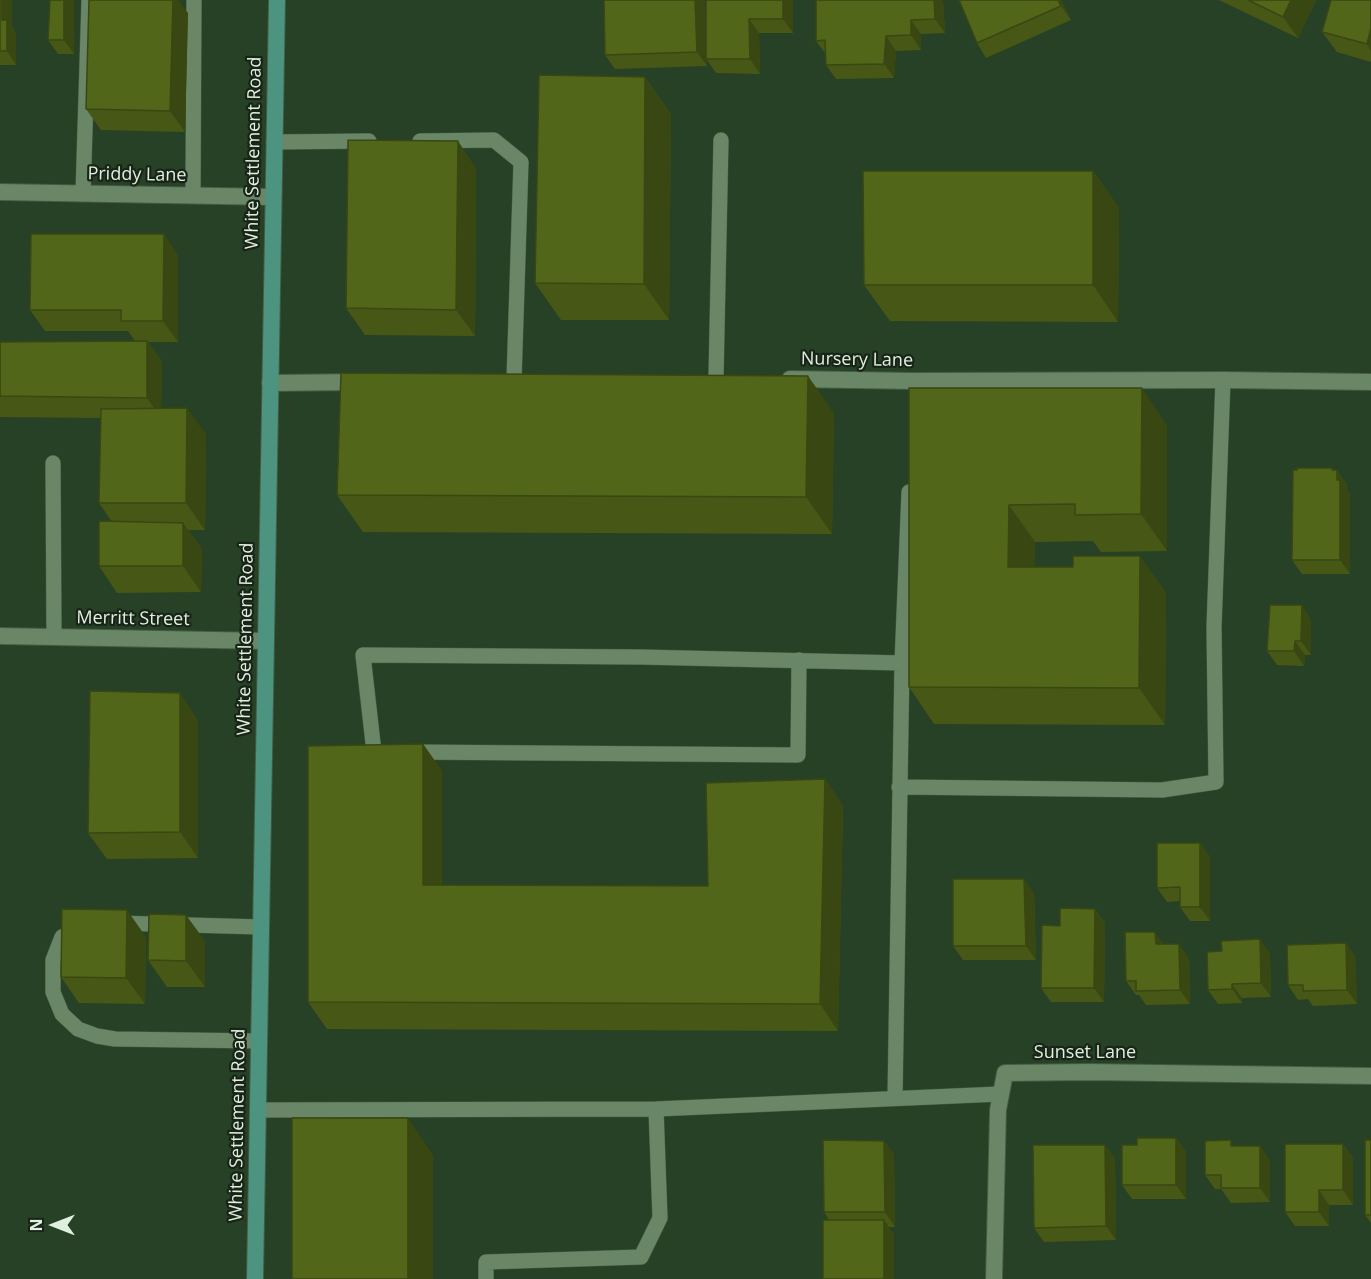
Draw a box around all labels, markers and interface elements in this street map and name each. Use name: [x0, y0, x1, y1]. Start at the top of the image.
street label: White Settlement Road: [242, 56, 266, 250]
street label: Priddy Lane: [87, 163, 187, 187]
street label: Nursery Lane: [801, 348, 913, 372]
street label: White Settlement Road: [234, 542, 258, 736]
street label: Merritt Street: [76, 607, 190, 631]
street label: White Settlement Road: [226, 1028, 250, 1222]
street label: Sunset Lane: [1034, 1042, 1136, 1064]
north arrow: [24, 1195, 84, 1255]
text: N: [25, 1219, 47, 1232]

